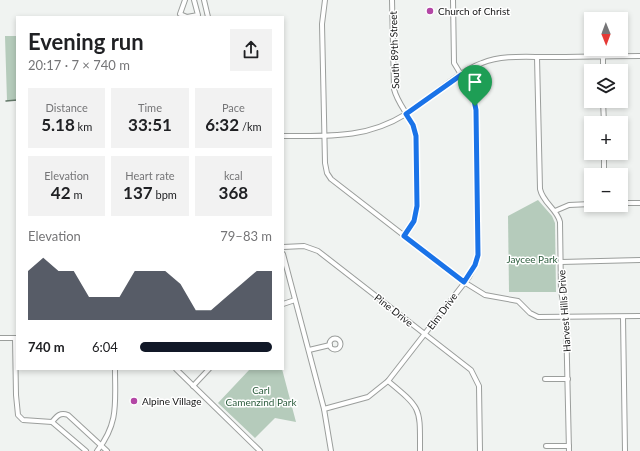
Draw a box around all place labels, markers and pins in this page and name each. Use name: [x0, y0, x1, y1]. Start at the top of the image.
place label: Church of Christ: [438, 5, 510, 17]
marker: Church of Christ: [425, 6, 435, 16]
pin: [458, 65, 492, 106]
place label: Alpine Village: [142, 395, 201, 407]
marker: Alpine Village: [129, 396, 139, 406]

